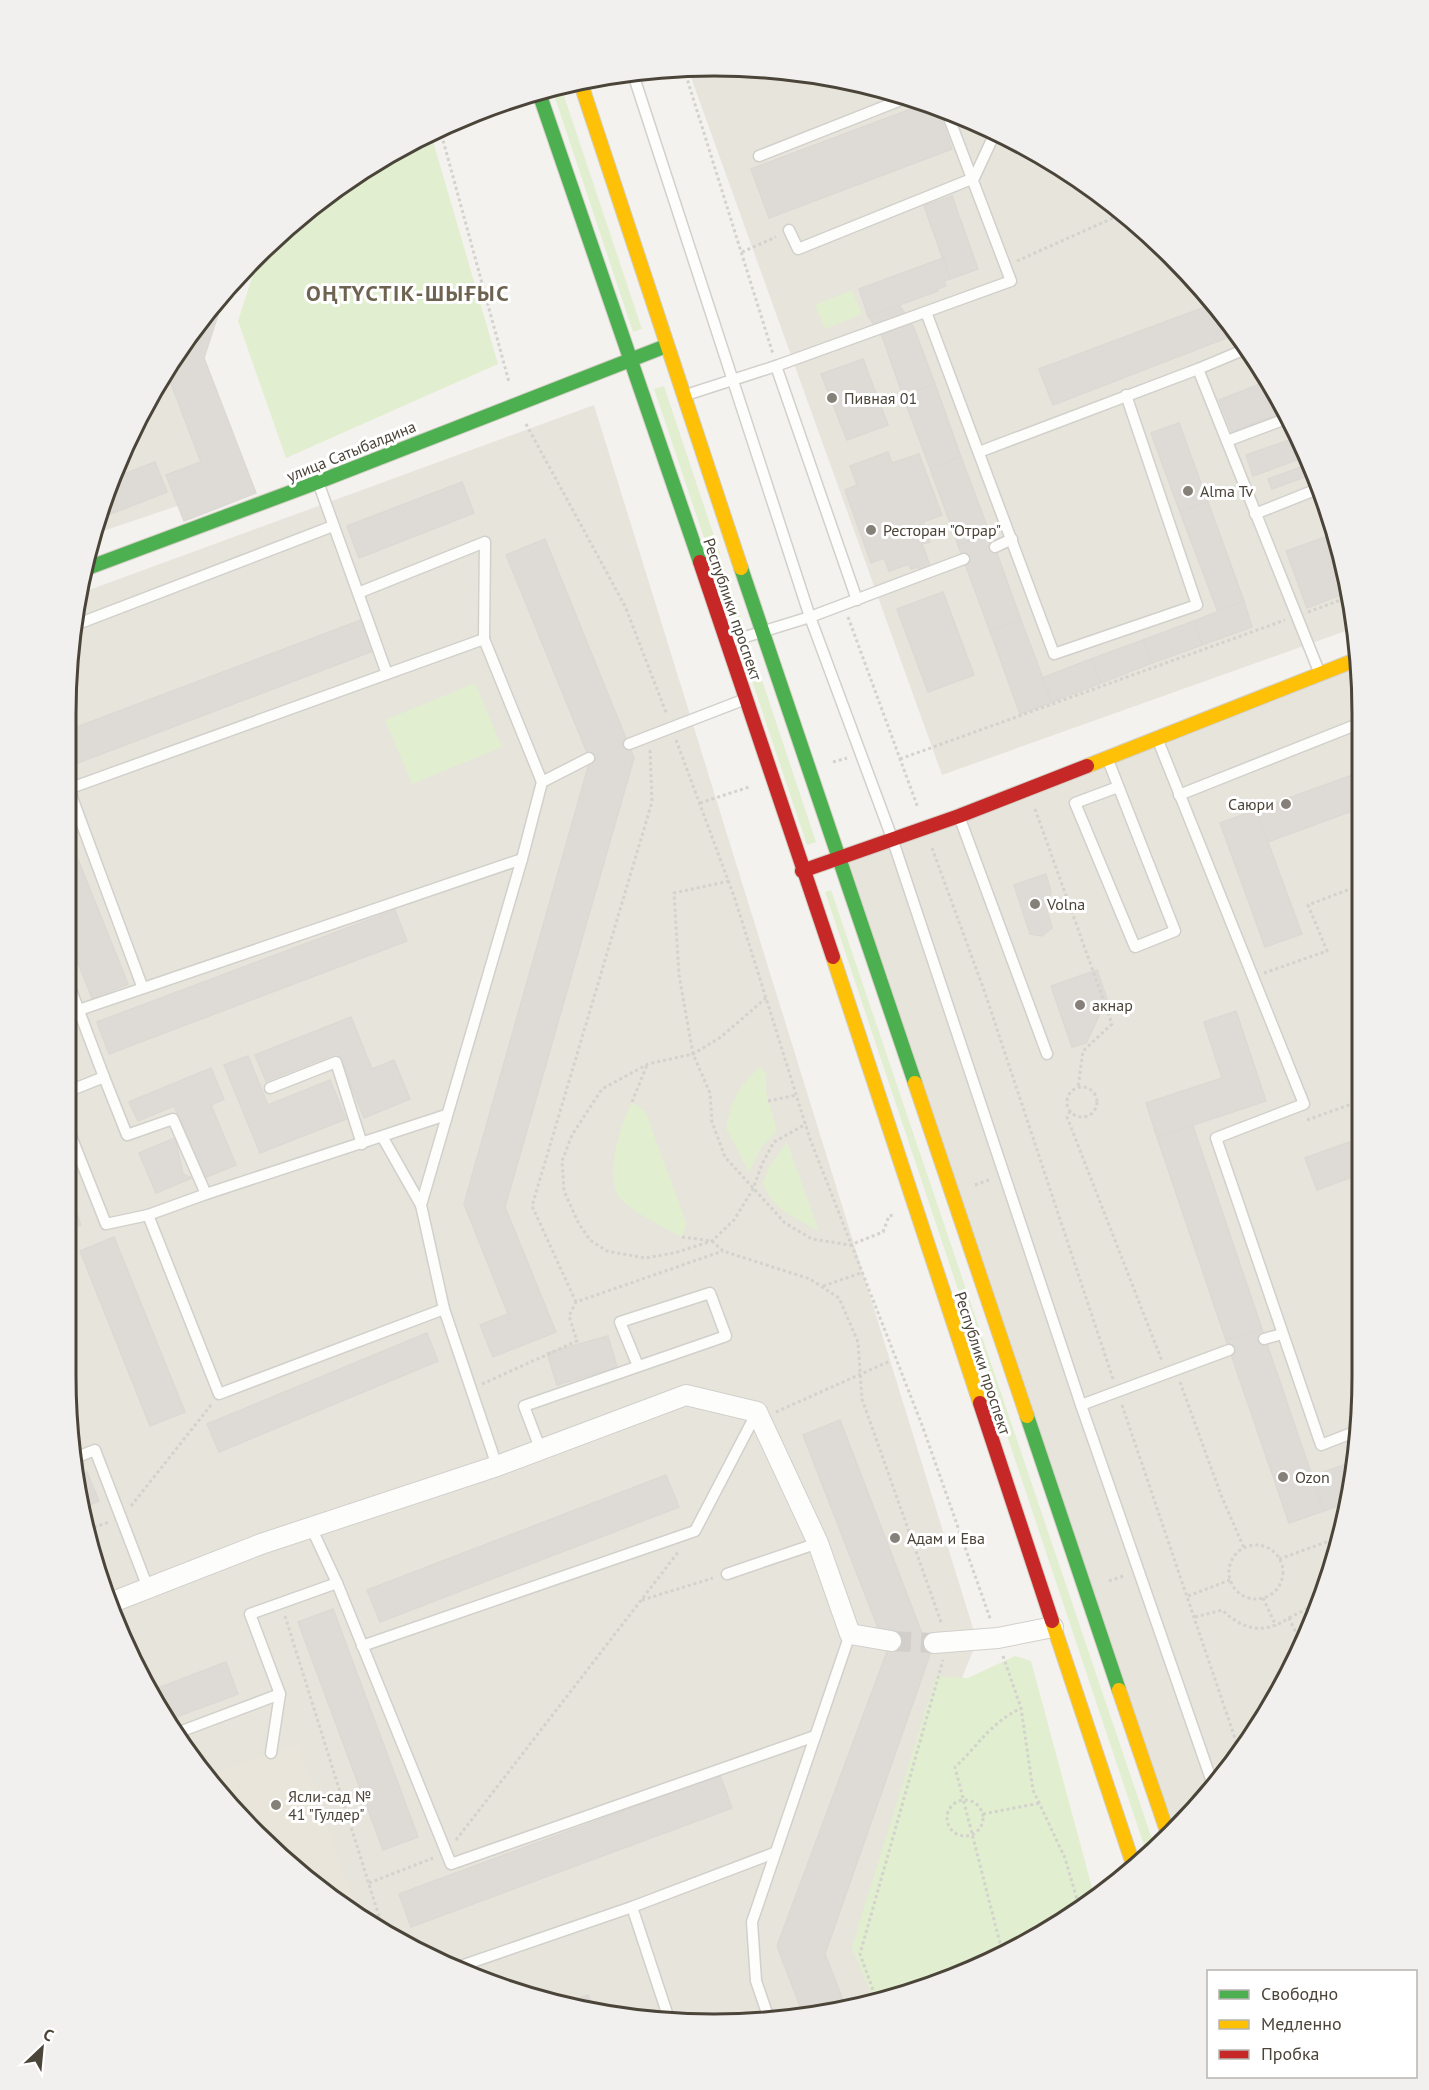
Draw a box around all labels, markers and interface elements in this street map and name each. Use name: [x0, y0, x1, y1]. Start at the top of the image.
district label: ОҢТҮСТІК-ШЫҒЫС: [306, 279, 510, 307]
place label: Пивная 01: [844, 388, 917, 408]
marker: Пивная 01: [825, 391, 839, 405]
street label: улица Сатыбалдина: [283, 416, 419, 486]
place label: Alma Tv: [1200, 481, 1254, 501]
marker: Alma Tv: [1181, 484, 1195, 498]
place label: Ресторан "Отрар": [883, 520, 1001, 540]
marker: Ресторан "Отрар": [864, 523, 878, 537]
street label: Республики проспект: [699, 535, 767, 683]
place label: Саюри: [1228, 794, 1274, 814]
marker: Саюри: [1279, 797, 1293, 811]
place label: Volna: [1046, 894, 1085, 914]
marker: Volna: [1028, 897, 1042, 911]
place label: акнар: [1092, 995, 1133, 1015]
marker: акнар: [1073, 998, 1087, 1012]
street label: Республики проспект: [950, 1289, 1016, 1438]
place label: Ozon: [1295, 1467, 1330, 1487]
marker: Ozon: [1276, 1470, 1290, 1484]
place label: Адам и Ева: [907, 1528, 985, 1548]
marker: Адам и Ева: [888, 1531, 902, 1545]
place label: Ясли-сад № 41 "Гулдер": [288, 1786, 371, 1824]
marker: Ясли-сад № 41 "Гулдер": [269, 1798, 283, 1812]
legend: [1207, 1970, 1417, 2078]
text: Свободно: [1261, 1982, 1338, 2005]
text: Медленно: [1261, 2012, 1342, 2035]
north arrow: [12, 2018, 72, 2078]
text: С: [40, 2024, 57, 2045]
text: Пробка: [1261, 2042, 1319, 2065]

